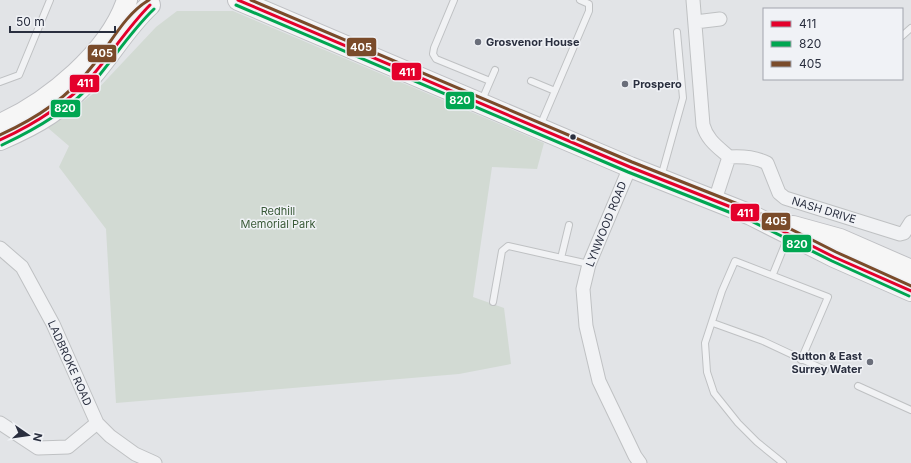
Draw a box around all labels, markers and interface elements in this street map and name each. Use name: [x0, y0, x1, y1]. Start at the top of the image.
scale bar: [10, 8, 115, 34]
legend: [763, 8, 903, 80]
text: 50 m: [16, 14, 45, 29]
text: 411: [799, 16, 816, 31]
place label: Grosvenor House: [486, 35, 580, 49]
text: 820: [799, 36, 821, 51]
line badge: 405: [346, 37, 377, 57]
marker: Grosvenor House: [473, 37, 483, 47]
text: 405: [350, 40, 372, 54]
line badge: 405: [87, 44, 117, 63]
text: 405: [91, 46, 113, 60]
text: 405: [799, 56, 822, 71]
line badge: 411: [391, 62, 422, 81]
text: 411: [399, 65, 416, 79]
line badge: 411: [69, 74, 100, 93]
text: 411: [77, 76, 94, 90]
place label: Prospero: [633, 77, 682, 91]
marker: Prospero: [620, 79, 630, 89]
line badge: 820: [445, 91, 475, 110]
text: 820: [449, 93, 471, 107]
line badge: 820: [50, 99, 81, 118]
text: 820: [54, 101, 76, 115]
unlabelled marker: [568, 132, 578, 142]
street label: LYNWOOD ROAD: [582, 179, 630, 269]
street label: NASH DRIVE: [790, 194, 858, 226]
line badge: 411: [730, 203, 760, 222]
park label: Redhill Memorial Park: [240, 204, 316, 231]
text: 411: [737, 206, 754, 220]
line badge: 405: [761, 212, 791, 231]
text: 405: [765, 214, 787, 228]
line badge: 820: [782, 234, 812, 253]
text: 820: [786, 237, 808, 251]
street label: LADBROKE ROAD: [45, 318, 95, 408]
place label: Sutton & East Surrey Water: [791, 349, 863, 376]
marker: Sutton & East Surrey Water: [865, 357, 875, 367]
north arrow: [8, 415, 48, 455]
text: N: [30, 432, 46, 443]

